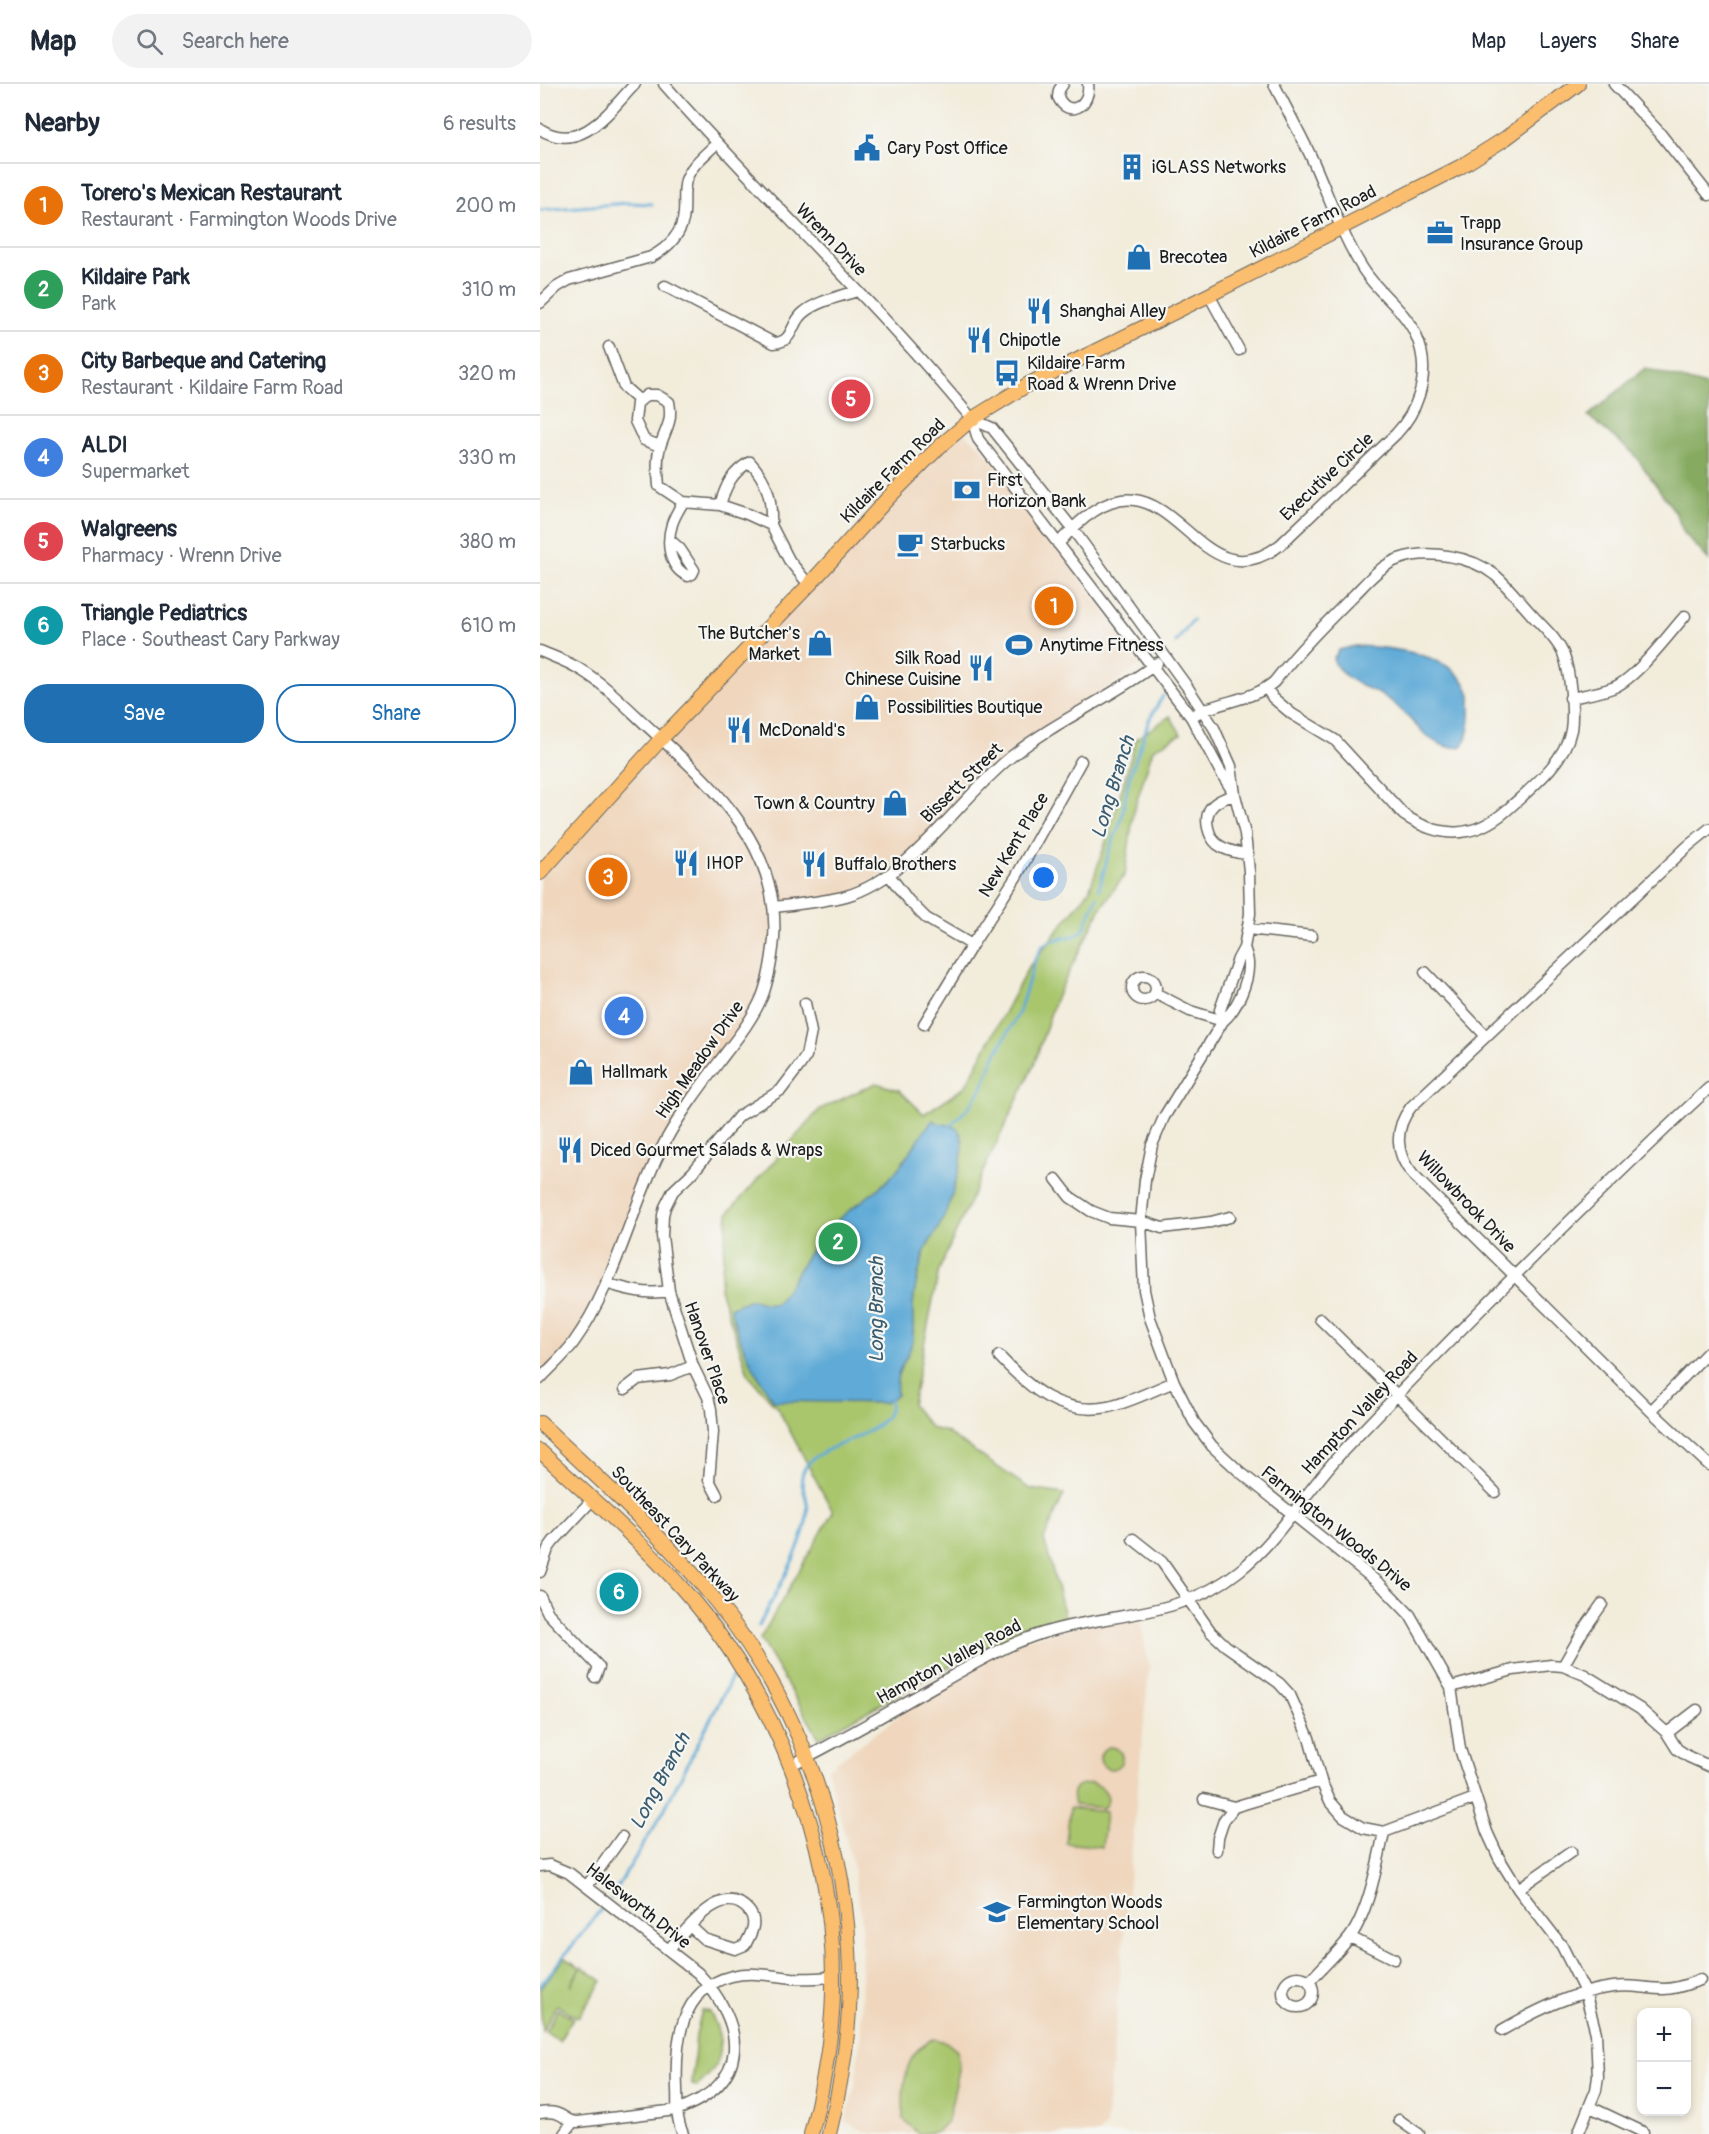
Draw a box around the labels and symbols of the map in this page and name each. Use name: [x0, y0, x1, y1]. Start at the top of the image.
public building icon: Cary Post Office: [852, 133, 882, 163]
place label: Cary Post Office: [887, 137, 1008, 160]
building icon: iGLASS Networks: [1117, 152, 1147, 182]
place label: iGLASS Networks: [1152, 156, 1286, 179]
street label: Kildaire Farm Road: [1246, 180, 1380, 264]
street label: Wrenn Drive: [791, 199, 872, 281]
place label: Trapp Insurance Group: [1460, 212, 1583, 256]
office icon: Trapp Insurance Group: [1425, 218, 1455, 248]
shop icon: Brecotea: [1124, 242, 1154, 272]
place label: Brecotea: [1159, 246, 1227, 269]
restaurant icon: Shanghai Alley: [1024, 296, 1054, 326]
place label: Shanghai Alley: [1059, 300, 1166, 323]
restaurant icon: Chipotle: [964, 325, 994, 355]
place label: Chipotle: [999, 329, 1061, 352]
place label: Kildaire Farm Road & Wrenn Drive: [1027, 352, 1176, 396]
bus stop icon: Kildaire Farm Road & Wrenn Drive: [992, 358, 1022, 388]
pin: 5: [832, 376, 870, 422]
street label: Kildaire Farm Road: [836, 414, 950, 528]
street label: Executive Circle: [1275, 428, 1379, 526]
place label: First Horizon Bank: [987, 469, 1087, 513]
bank icon: First Horizon Bank: [952, 475, 982, 505]
cafe icon: Starbucks: [895, 529, 925, 559]
place label: Starbucks: [930, 533, 1005, 556]
pin: 1: [1034, 584, 1074, 628]
place label: The Butcher's Market: [698, 622, 801, 666]
shop icon: The Butcher's Market: [805, 628, 835, 658]
sports icon: Anytime Fitness: [1004, 630, 1034, 660]
place label: Anytime Fitness: [1039, 634, 1163, 657]
place label: Silk Road Chinese Cuisine: [845, 647, 961, 691]
restaurant icon: Silk Road Chinese Cuisine: [966, 653, 996, 683]
shop icon: Possibilities Boutique: [852, 692, 882, 722]
place label: Possibilities Boutique: [887, 696, 1043, 719]
restaurant icon: McDonald's: [724, 715, 754, 745]
place label: McDonald's: [759, 719, 845, 742]
water label: Long Branch: [1086, 731, 1141, 841]
street label: Bissett Street: [916, 738, 1008, 828]
shop icon: Town & Country: [880, 788, 910, 818]
street label: New Kent Place: [974, 788, 1054, 902]
place label: Town & Country: [754, 792, 875, 815]
restaurant icon: IHOP: [671, 848, 701, 878]
restaurant icon: Buffalo Brothers: [799, 849, 829, 879]
place label: IHOP: [706, 852, 744, 875]
place label: Buffalo Brothers: [834, 853, 956, 876]
pin: 3: [588, 854, 628, 900]
your location: [1029, 863, 1058, 892]
pin: 4: [604, 994, 644, 1038]
street label: High Meadow Drive: [651, 996, 749, 1123]
shop icon: Hallmark: [566, 1057, 596, 1087]
place label: Hallmark: [601, 1061, 668, 1084]
restaurant icon: Diced Gourmet Salads & Wraps: [555, 1135, 585, 1165]
place label: Diced Gourmet Salads & Wraps: [590, 1139, 823, 1162]
street label: Willowbrook Drive: [1412, 1146, 1521, 1258]
pin: 2: [818, 1220, 858, 1264]
water label: Long Branch: [864, 1256, 889, 1363]
street label: Hanover Place: [679, 1299, 735, 1408]
street label: Hampton Valley Road: [1297, 1346, 1423, 1480]
street label: Southeast Cary Parkway: [606, 1461, 745, 1607]
street label: Farmington Woods Drive: [1256, 1461, 1416, 1597]
pin: 6: [600, 1570, 638, 1614]
street label: Hampton Valley Road: [873, 1614, 1025, 1710]
water label: Long Branch: [624, 1727, 697, 1833]
street label: Halesworth Drive: [581, 1858, 695, 1954]
place label: Farmington Woods Elementary School: [1017, 1891, 1162, 1935]
school or university icon: Farmington Woods Elementary School: [982, 1897, 1012, 1927]

